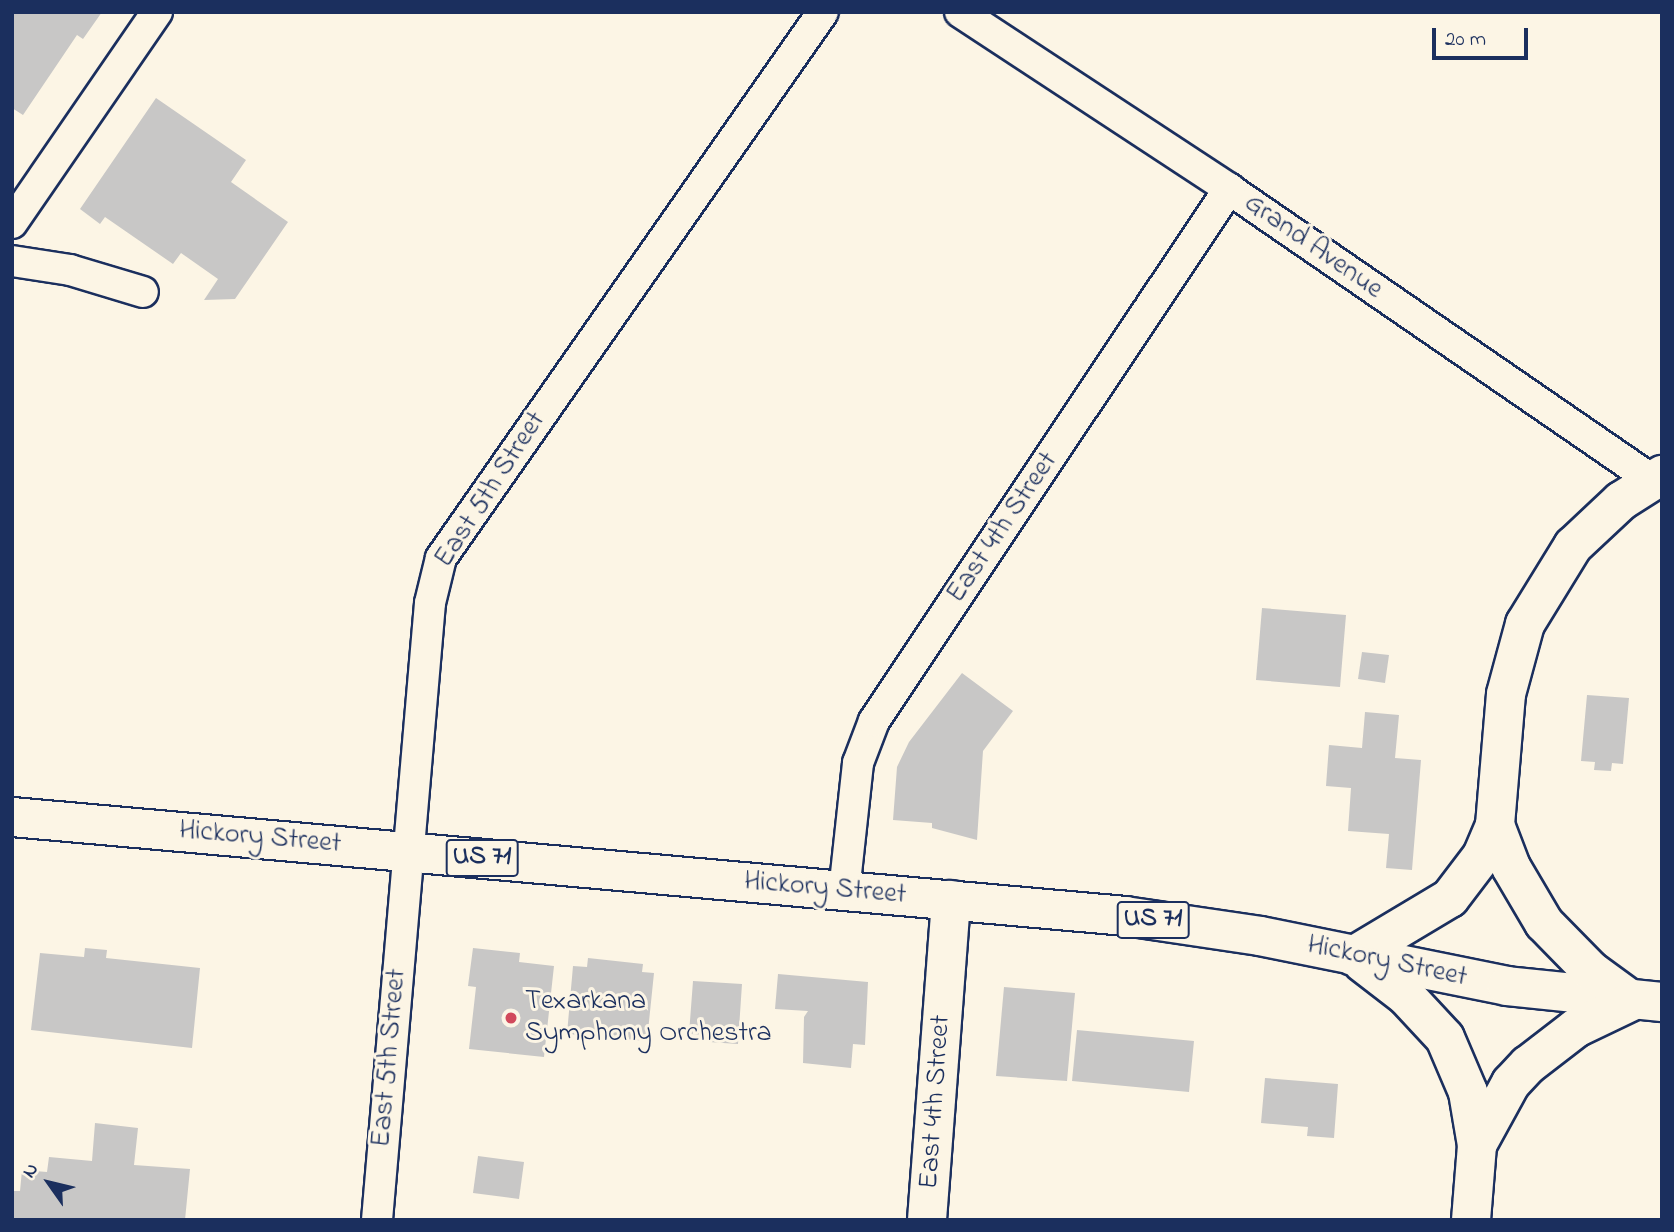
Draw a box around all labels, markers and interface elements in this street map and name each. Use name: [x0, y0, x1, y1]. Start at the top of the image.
scale bar: [1436, 14, 1532, 58]
text: 20 m: [1445, 25, 1486, 55]
street label: Grand Avenue: [1237, 187, 1389, 307]
street label: East 5th Street: [428, 406, 554, 574]
street label: East 4th Street: [940, 446, 1066, 610]
street label: Hickory Street: [178, 814, 342, 862]
road number: US 71: [445, 836, 519, 880]
street label: Hickory Street: [743, 865, 907, 913]
road number: US 71: [1116, 897, 1190, 942]
street label: Hickory Street: [1304, 929, 1470, 995]
street label: East 5th Street: [365, 967, 415, 1149]
place label: Texarkana Symphony Orchestra: [525, 985, 772, 1051]
marker: Texarkana Symphony Orchestra: [503, 1010, 519, 1026]
street label: East 4th Street: [913, 1014, 959, 1190]
north arrow: [14, 1148, 84, 1218]
text: N: [16, 1158, 46, 1184]

